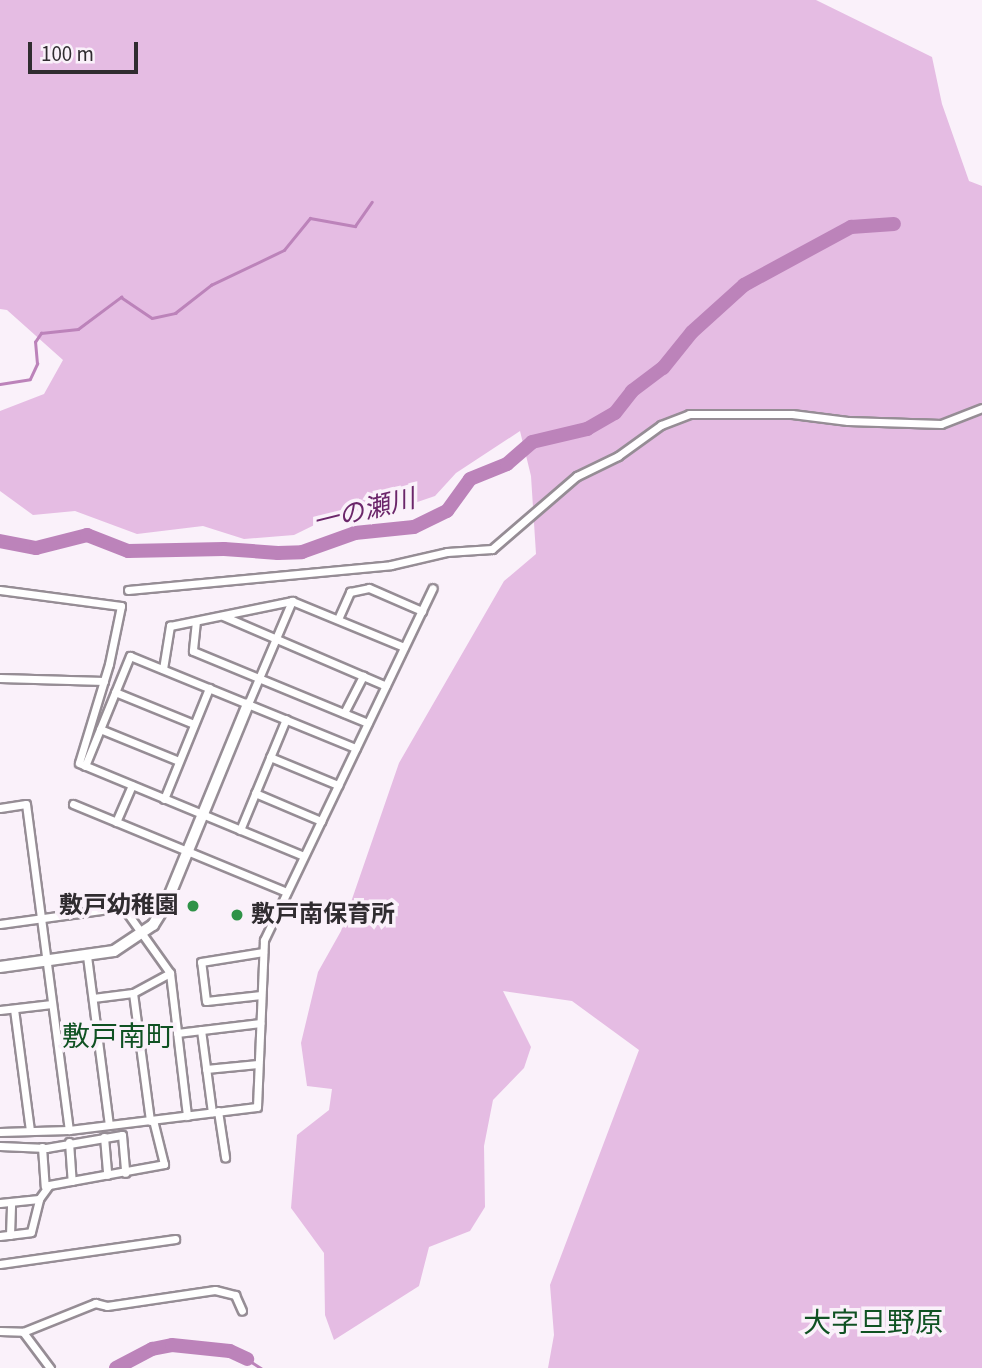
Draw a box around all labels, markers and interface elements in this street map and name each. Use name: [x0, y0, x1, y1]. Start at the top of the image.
scale bar: [32, 28, 142, 72]
text: 100 m: [41, 39, 94, 69]
water label: 一の瀬川: [310, 483, 418, 539]
place label: 敷戸幼稚園: [59, 892, 179, 920]
marker: 敷戸幼稚園: [185, 898, 201, 914]
place label: 敷戸南保育所: [251, 901, 395, 929]
marker: 敷戸南保育所: [229, 907, 245, 923]
district label: 敷戸南町: [62, 1020, 174, 1054]
district label: 大字旦野原: [803, 1306, 943, 1340]

